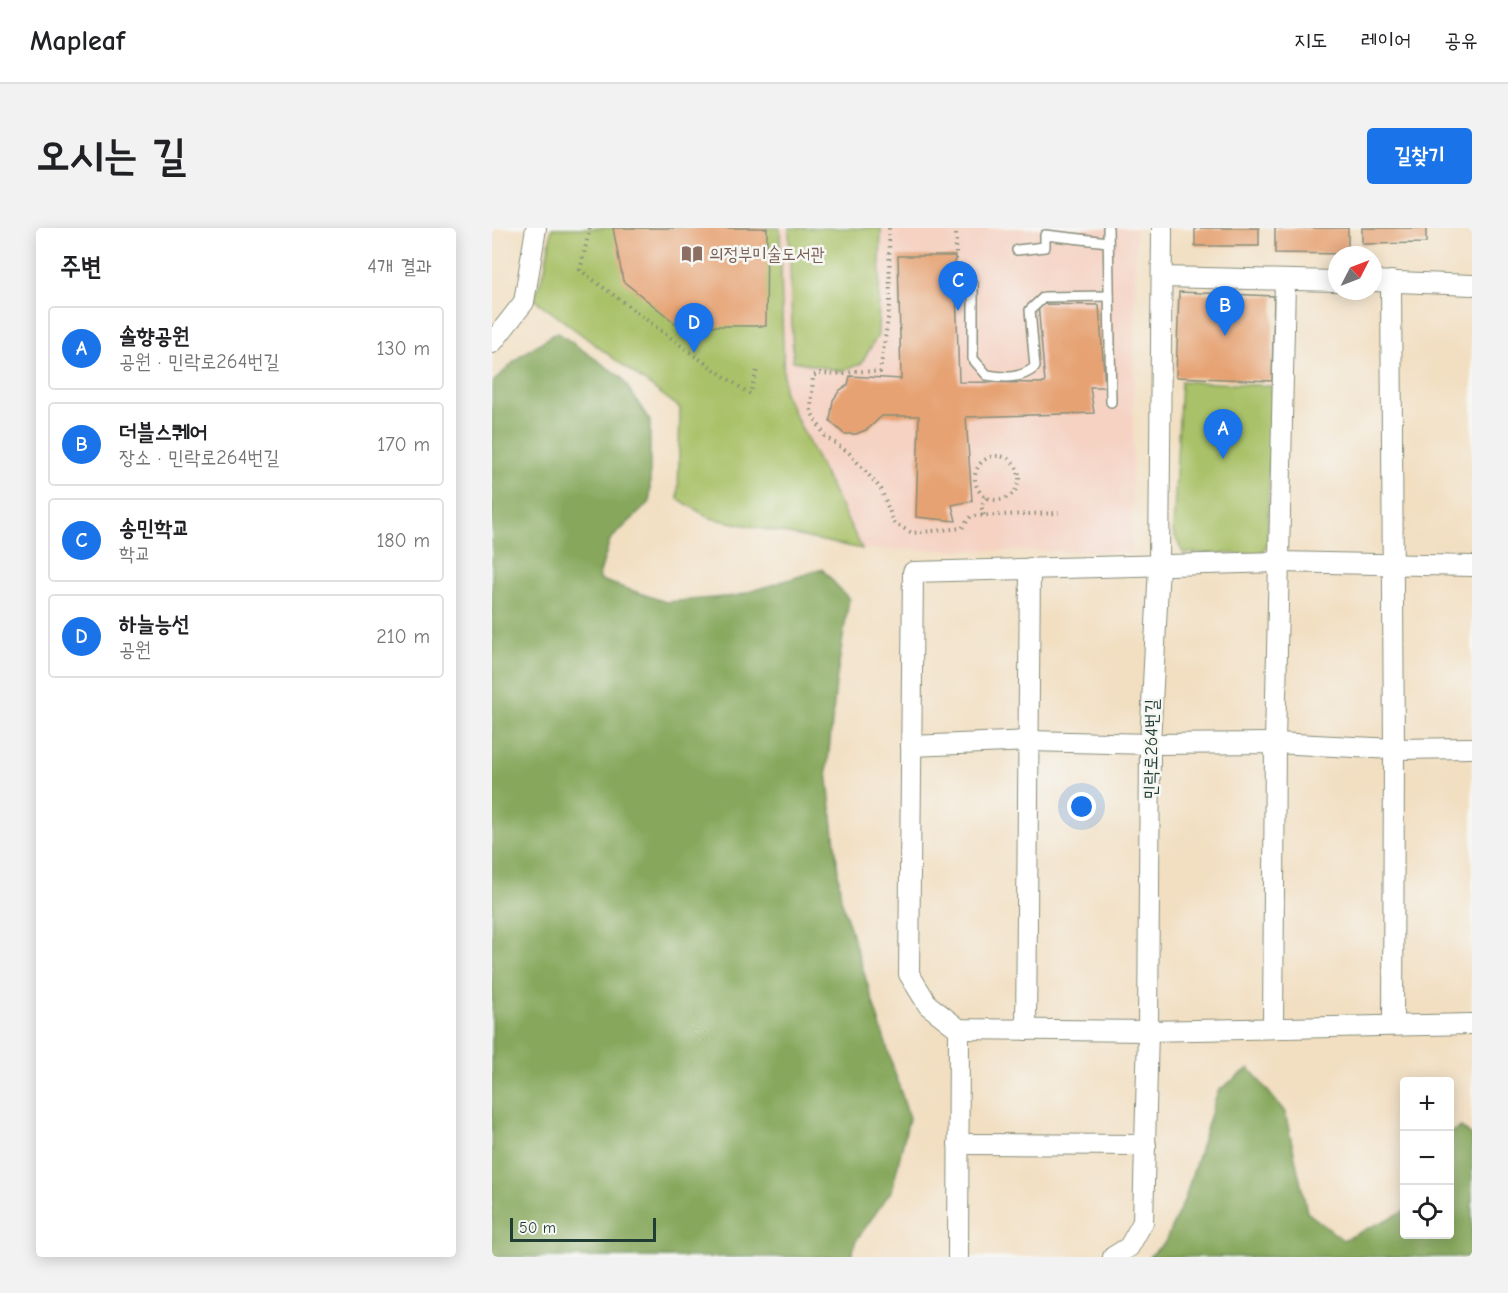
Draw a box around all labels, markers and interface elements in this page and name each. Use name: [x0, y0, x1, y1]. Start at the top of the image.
text: Mapleaf: [30, 25, 125, 57]
text: 지도: [1294, 28, 1328, 52]
text: 레이어: [1361, 28, 1411, 52]
text: 공유: [1444, 28, 1478, 52]
button: 길찾기: [1367, 128, 1472, 184]
text: 오시는 길: [36, 131, 186, 180]
library icon: 의정부미술도서관: [680, 242, 704, 266]
place label: 의정부미술도서관: [709, 244, 825, 265]
north arrow: [1328, 246, 1382, 300]
text: 주변: [60, 252, 102, 282]
text: 4개 결과: [367, 255, 432, 278]
pin: C: [938, 262, 978, 311]
pin: B: [1206, 286, 1244, 336]
pin: D: [674, 304, 714, 353]
text: 솔향공원: [119, 323, 190, 349]
text: A: [76, 337, 87, 360]
text: 130 m: [377, 337, 430, 360]
text: 공원 · 민락로264번길: [119, 350, 280, 373]
pin: A: [1204, 410, 1242, 459]
text: 더블스퀘어: [119, 419, 208, 445]
text: B: [75, 433, 88, 456]
text: 170 m: [377, 433, 430, 456]
text: 장소 · 민락로264번길: [119, 446, 280, 469]
text: 송민학교: [119, 515, 190, 541]
text: C: [75, 529, 88, 552]
text: 180 m: [376, 529, 430, 552]
text: 학교: [119, 542, 151, 565]
text: 하늘능선: [119, 611, 190, 637]
text: D: [75, 625, 88, 648]
text: 210 m: [376, 625, 430, 648]
text: 공원: [119, 638, 151, 661]
street label: 민락로264번길: [1140, 698, 1163, 799]
your location: [1067, 792, 1096, 821]
map controls: [1400, 1077, 1454, 1239]
button: +: [1400, 1077, 1454, 1131]
button: −: [1400, 1131, 1454, 1185]
button: locate: [1400, 1185, 1454, 1239]
scale bar: [510, 1215, 656, 1242]
text: 50 m: [519, 1219, 556, 1237]

